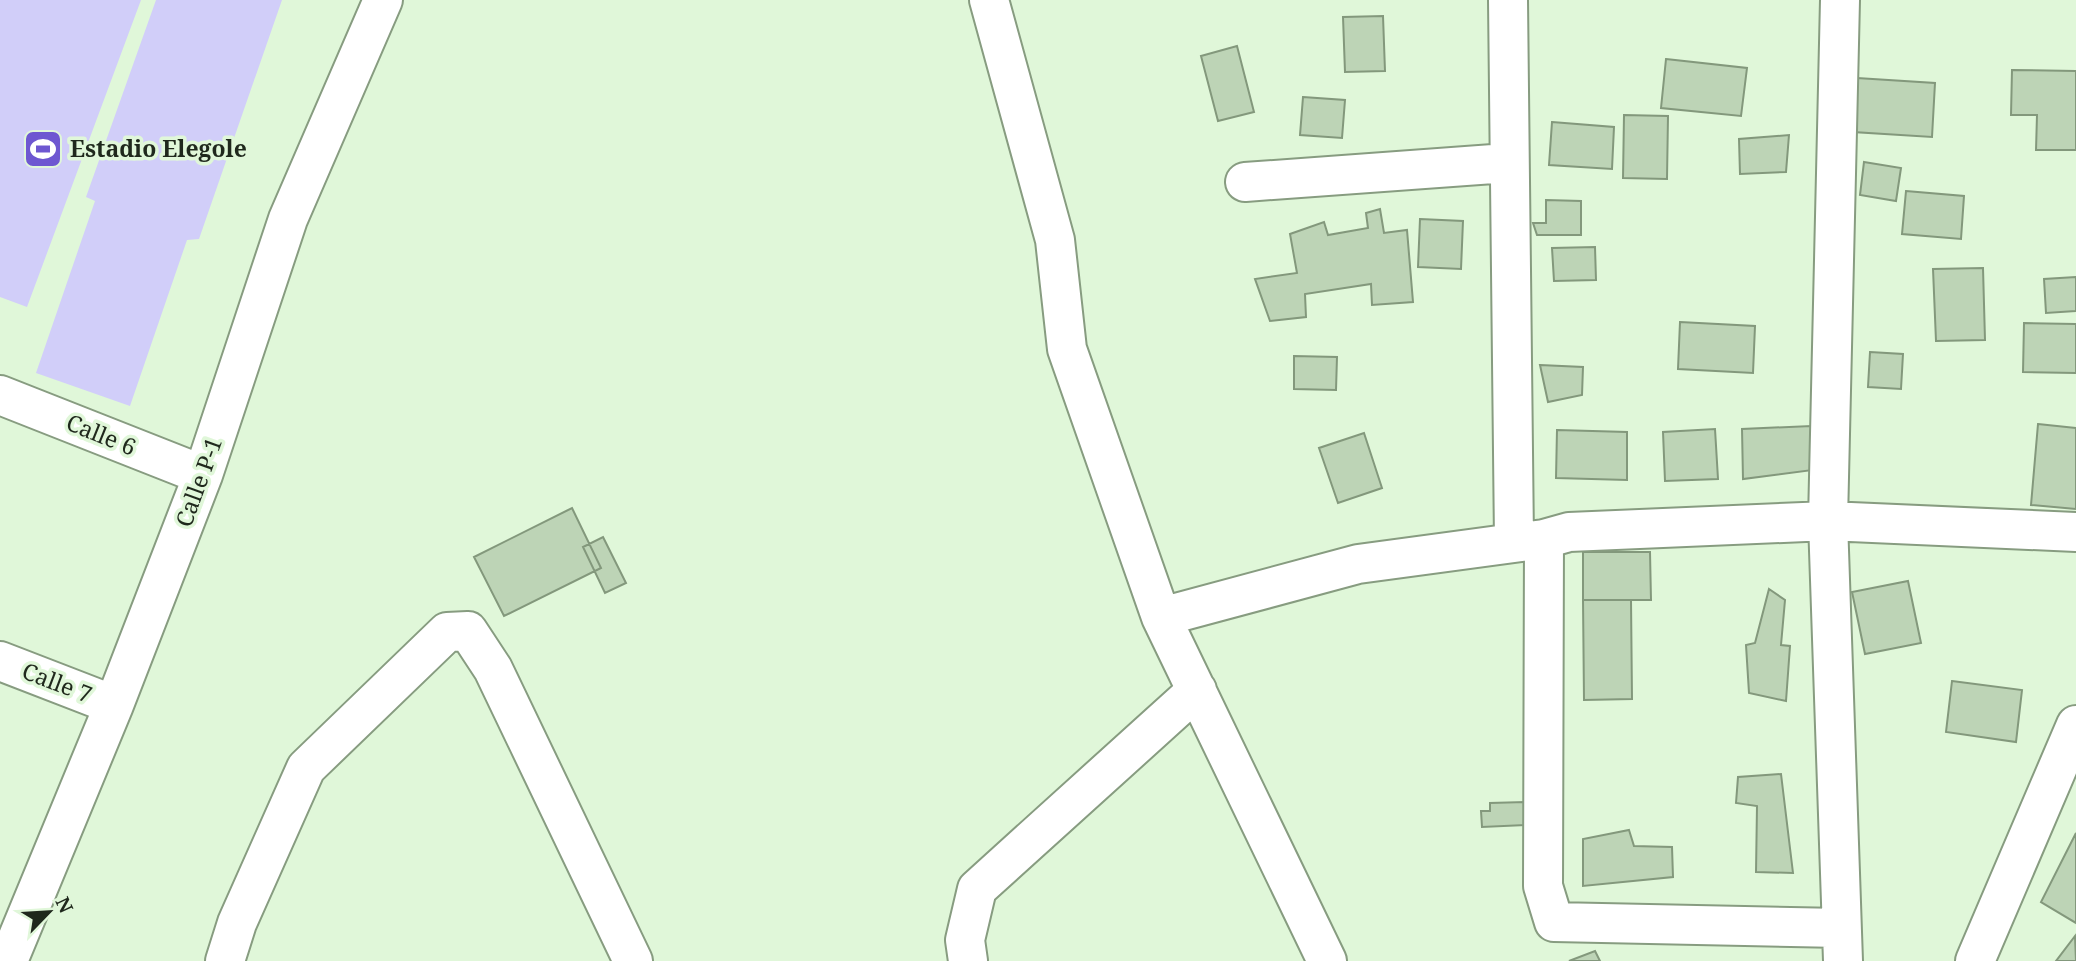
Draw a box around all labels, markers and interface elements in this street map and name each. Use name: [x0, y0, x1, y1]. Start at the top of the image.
sports icon: Estadio Elegole: [22, 128, 64, 170]
place label: Estadio Elegole: [70, 132, 247, 164]
street label: Calle 6: [62, 406, 141, 462]
street label: Calle P-1: [167, 432, 229, 531]
street label: Calle 7: [18, 654, 97, 710]
north arrow: [14, 877, 84, 947]
text: N: [49, 893, 79, 917]

